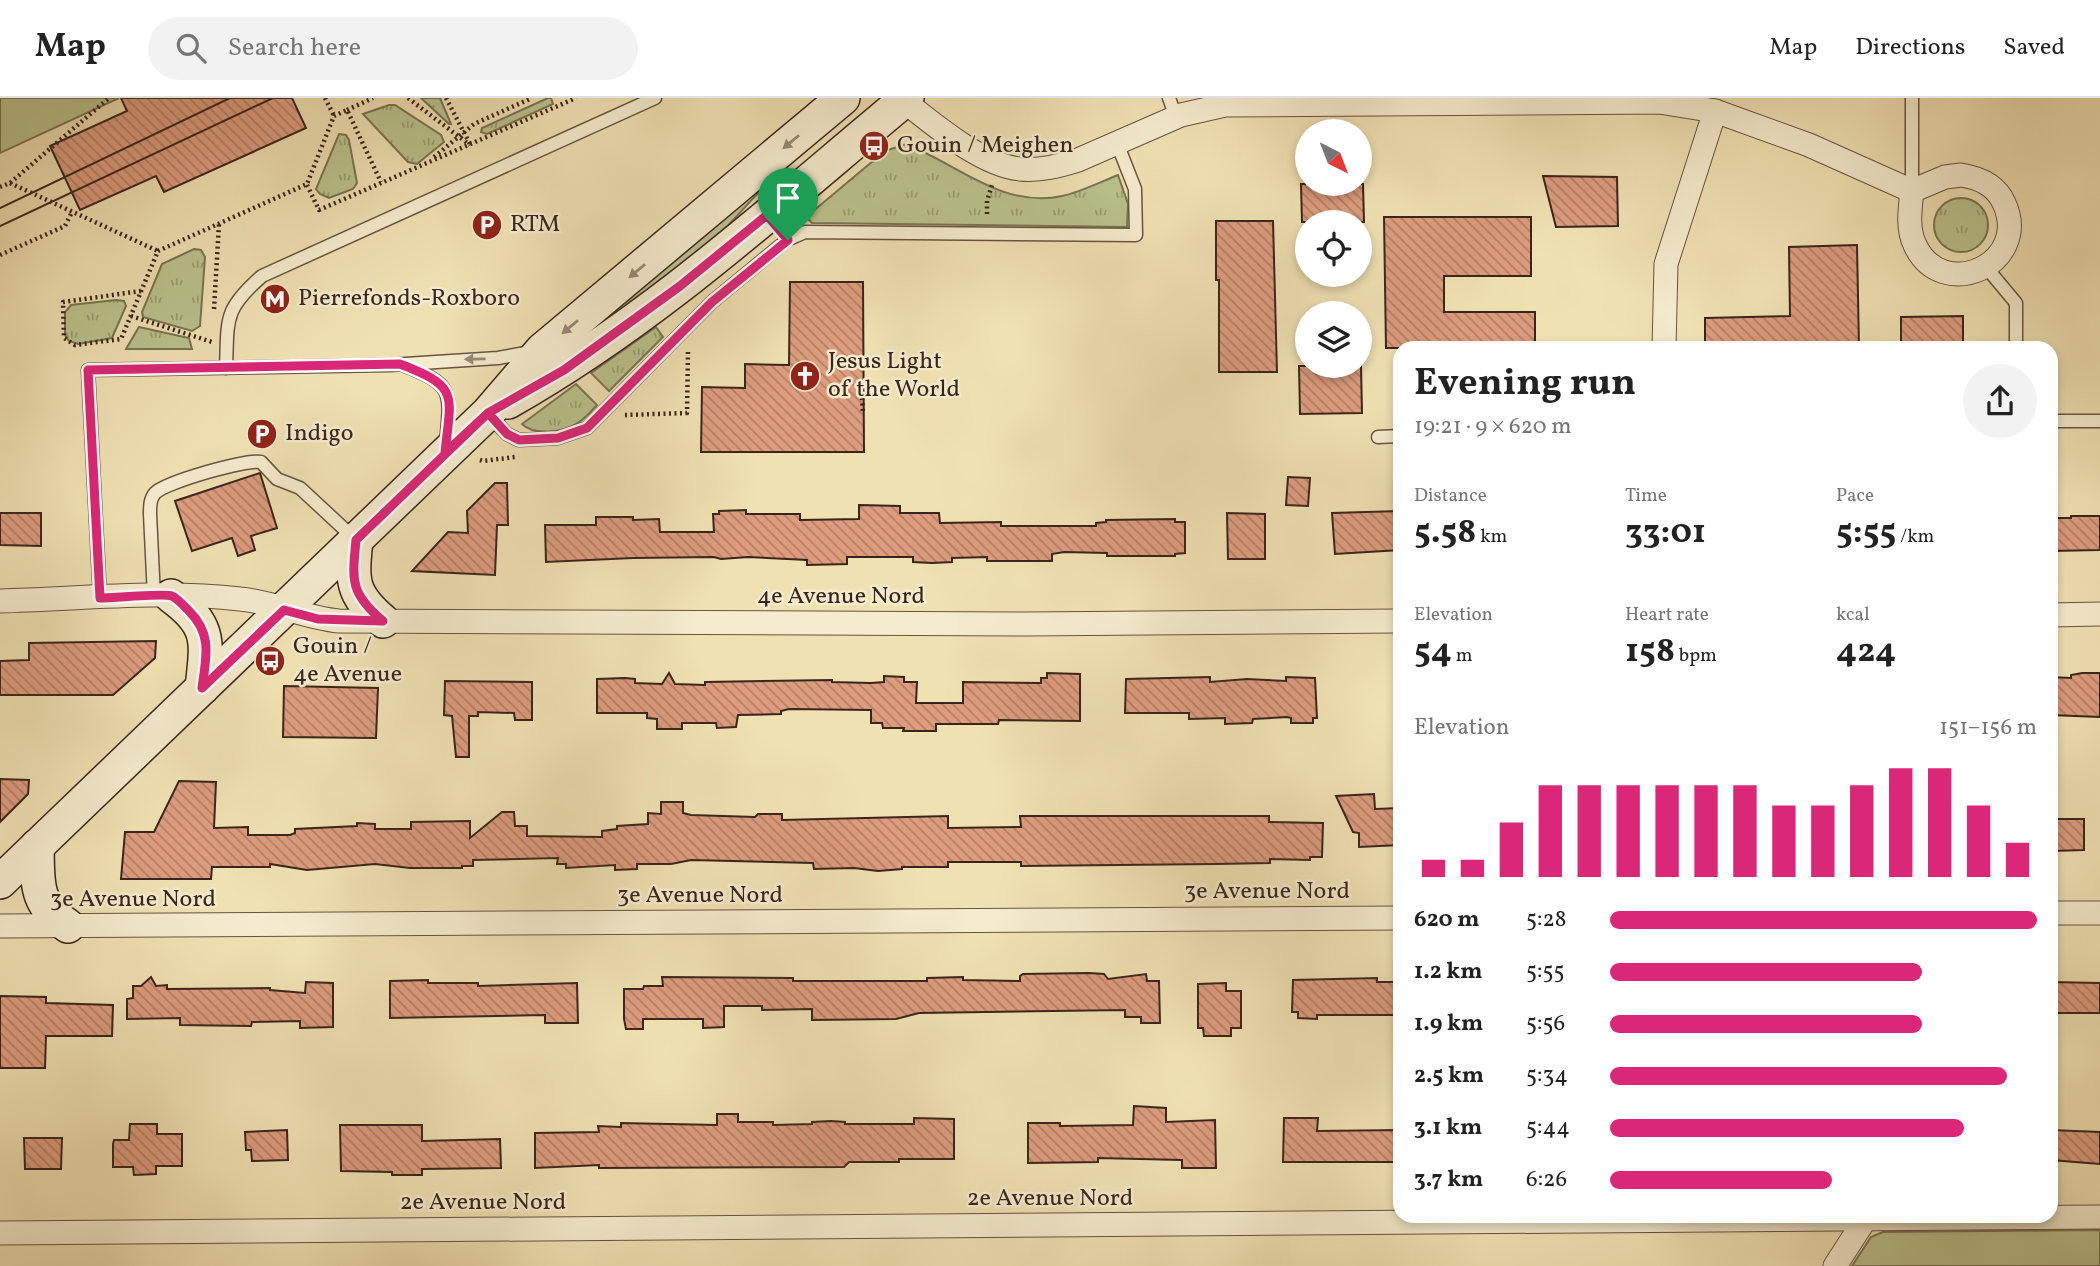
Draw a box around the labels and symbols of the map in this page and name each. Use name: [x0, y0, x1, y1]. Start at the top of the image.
north arrow: [1295, 119, 1372, 196]
bus stop icon: Gouin / Meighen: [857, 129, 891, 163]
place label: Gouin / Meighen: [897, 129, 1074, 163]
one-way arrow: [782, 134, 799, 149]
pin: [758, 168, 818, 240]
parking icon: RTM: [470, 208, 504, 242]
place label: RTM: [510, 208, 560, 242]
one-way arrow: [628, 263, 646, 278]
metro station icon: Pierrefonds-Roxboro: [258, 282, 292, 316]
place label: Pierrefonds-Roxboro: [298, 282, 520, 316]
one-way arrow: [561, 319, 578, 334]
place label: Jesus Light of the World: [828, 345, 960, 407]
one-way arrow: [464, 353, 486, 365]
church icon: Jesus Light of the World: [788, 359, 822, 393]
parking icon: Indigo: [245, 417, 279, 451]
place label: Indigo: [285, 417, 354, 451]
street label: 4e Avenue Nord: [757, 580, 925, 614]
place label: Gouin / 4e Avenue: [293, 630, 402, 692]
bus stop icon: Gouin / 4e Avenue: [253, 644, 287, 678]
street label: 3e Avenue Nord: [1184, 875, 1350, 909]
street label: 3e Avenue Nord: [617, 879, 783, 913]
street label: 3e Avenue Nord: [50, 883, 216, 917]
street label: 2e Avenue Nord: [967, 1182, 1133, 1216]
street label: 2e Avenue Nord: [400, 1186, 566, 1220]

